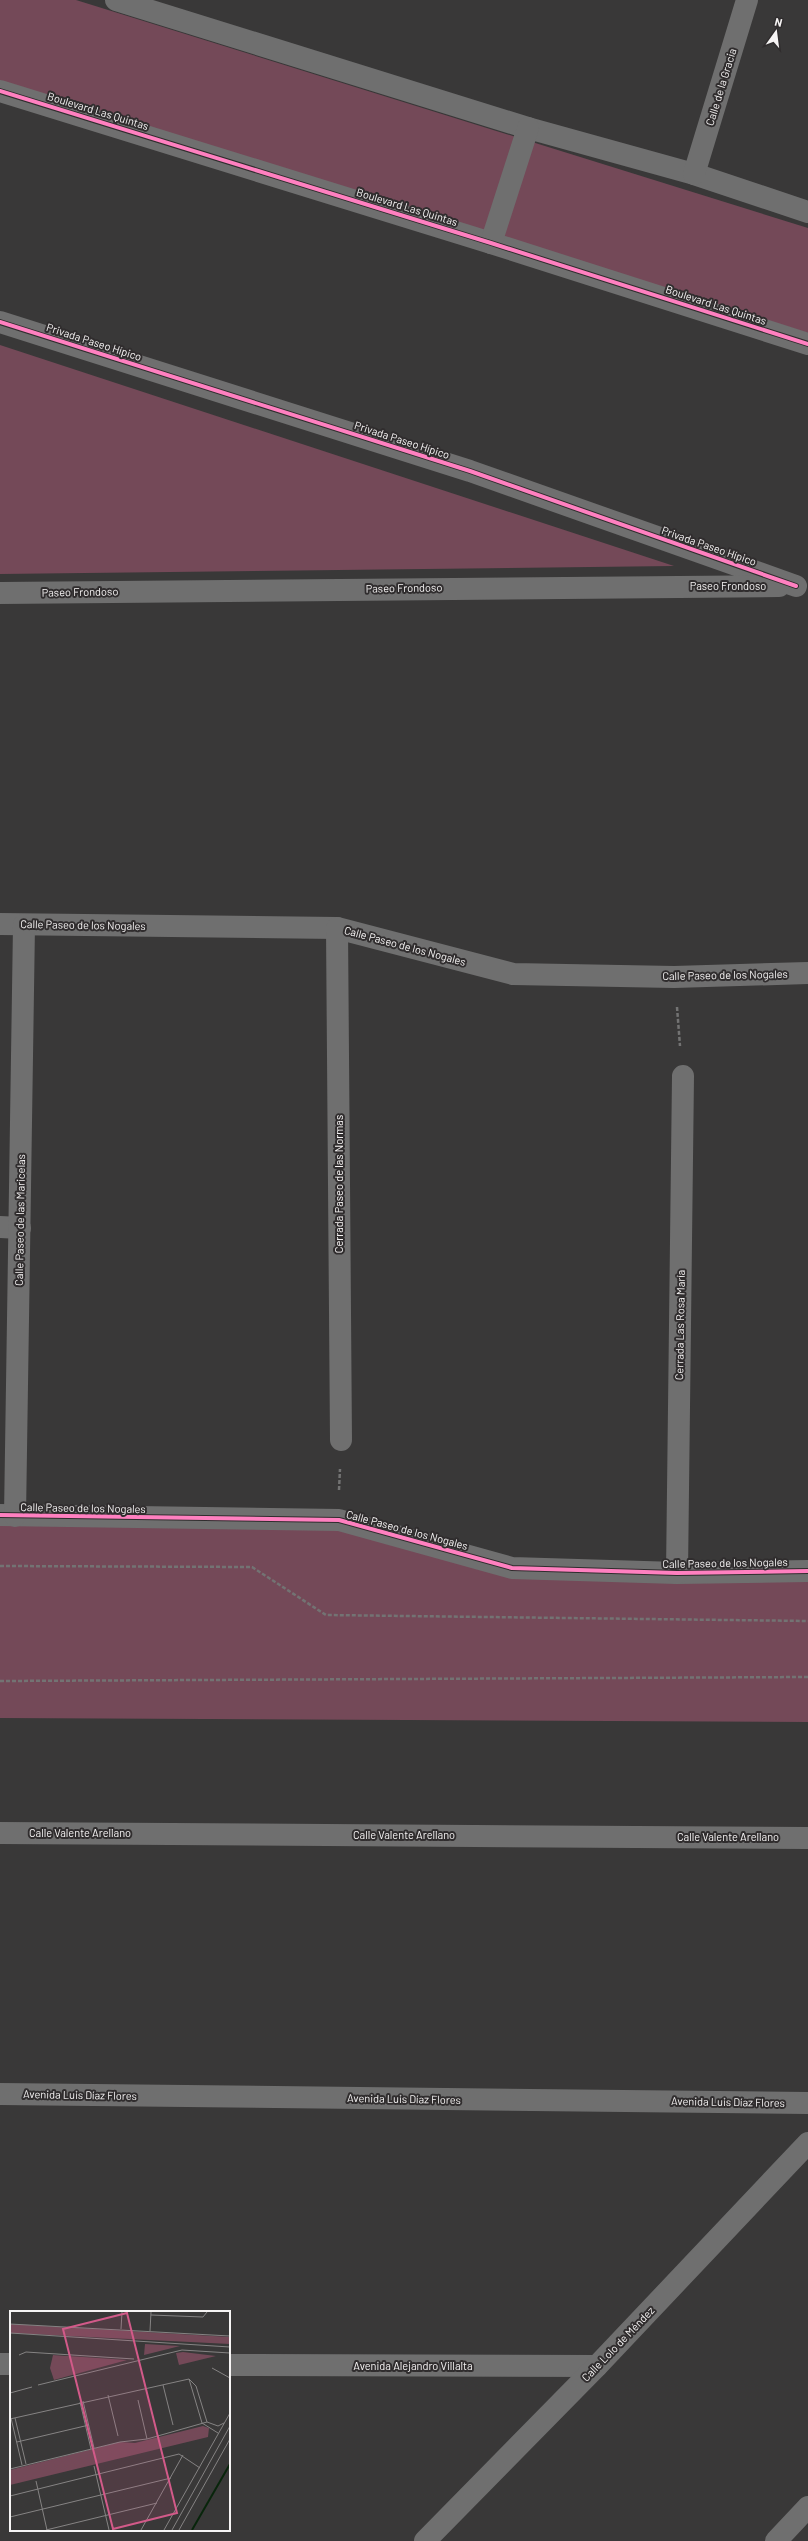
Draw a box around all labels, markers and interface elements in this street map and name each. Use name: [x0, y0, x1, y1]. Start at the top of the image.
north arrow: [756, 12, 796, 52]
text: N: [773, 15, 784, 29]
street label: Calle de la Gracia: [703, 47, 738, 127]
street label: Boulevard Las Quintas: [46, 89, 150, 132]
street label: Boulevard Las Quintas: [355, 185, 459, 228]
street label: Boulevard Las Quintas: [664, 282, 768, 327]
street label: Privada Paseo Hípico: [45, 320, 143, 363]
street label: Privada Paseo Hípico: [353, 418, 451, 461]
street label: Privada Paseo Hípico: [660, 523, 758, 568]
street label: Paseo Frondoso: [690, 579, 766, 592]
street label: Paseo Frondoso: [366, 580, 442, 595]
street label: Paseo Frondoso: [42, 584, 118, 599]
street label: Calle Paseo de los Nogales: [20, 917, 146, 932]
street label: Calle Paseo de los Nogales: [343, 923, 467, 968]
street label: Calle Paseo de los Nogales: [662, 967, 788, 982]
street label: Cerrada Paseo de las Normas: [332, 1115, 345, 1253]
street label: Calle Paseo de las Maricelas: [12, 1154, 27, 1286]
street label: Cerrada Las Rosa María: [672, 1270, 687, 1380]
street label: Calle Paseo de los Nogales: [20, 1500, 146, 1515]
street label: Calle Paseo de los Nogales: [345, 1507, 469, 1552]
street label: Calle Paseo de los Nogales: [662, 1555, 788, 1570]
street label: Calle Valente Arellano: [29, 1826, 131, 1839]
street label: Calle Valente Arellano: [353, 1828, 455, 1841]
street label: Calle Valente Arellano: [677, 1830, 779, 1843]
street label: Avenida Luis Díaz Flores: [23, 2087, 137, 2102]
street label: Avenida Luis Díaz Flores: [347, 2091, 461, 2106]
street label: Avenida Luis Díaz Flores: [671, 2094, 785, 2109]
street label: Calle Lolo de Méndez: [579, 2304, 657, 2384]
inset map: [10, 2311, 230, 2531]
street label: Avenida Alejandro Villalta: [353, 2359, 473, 2372]

